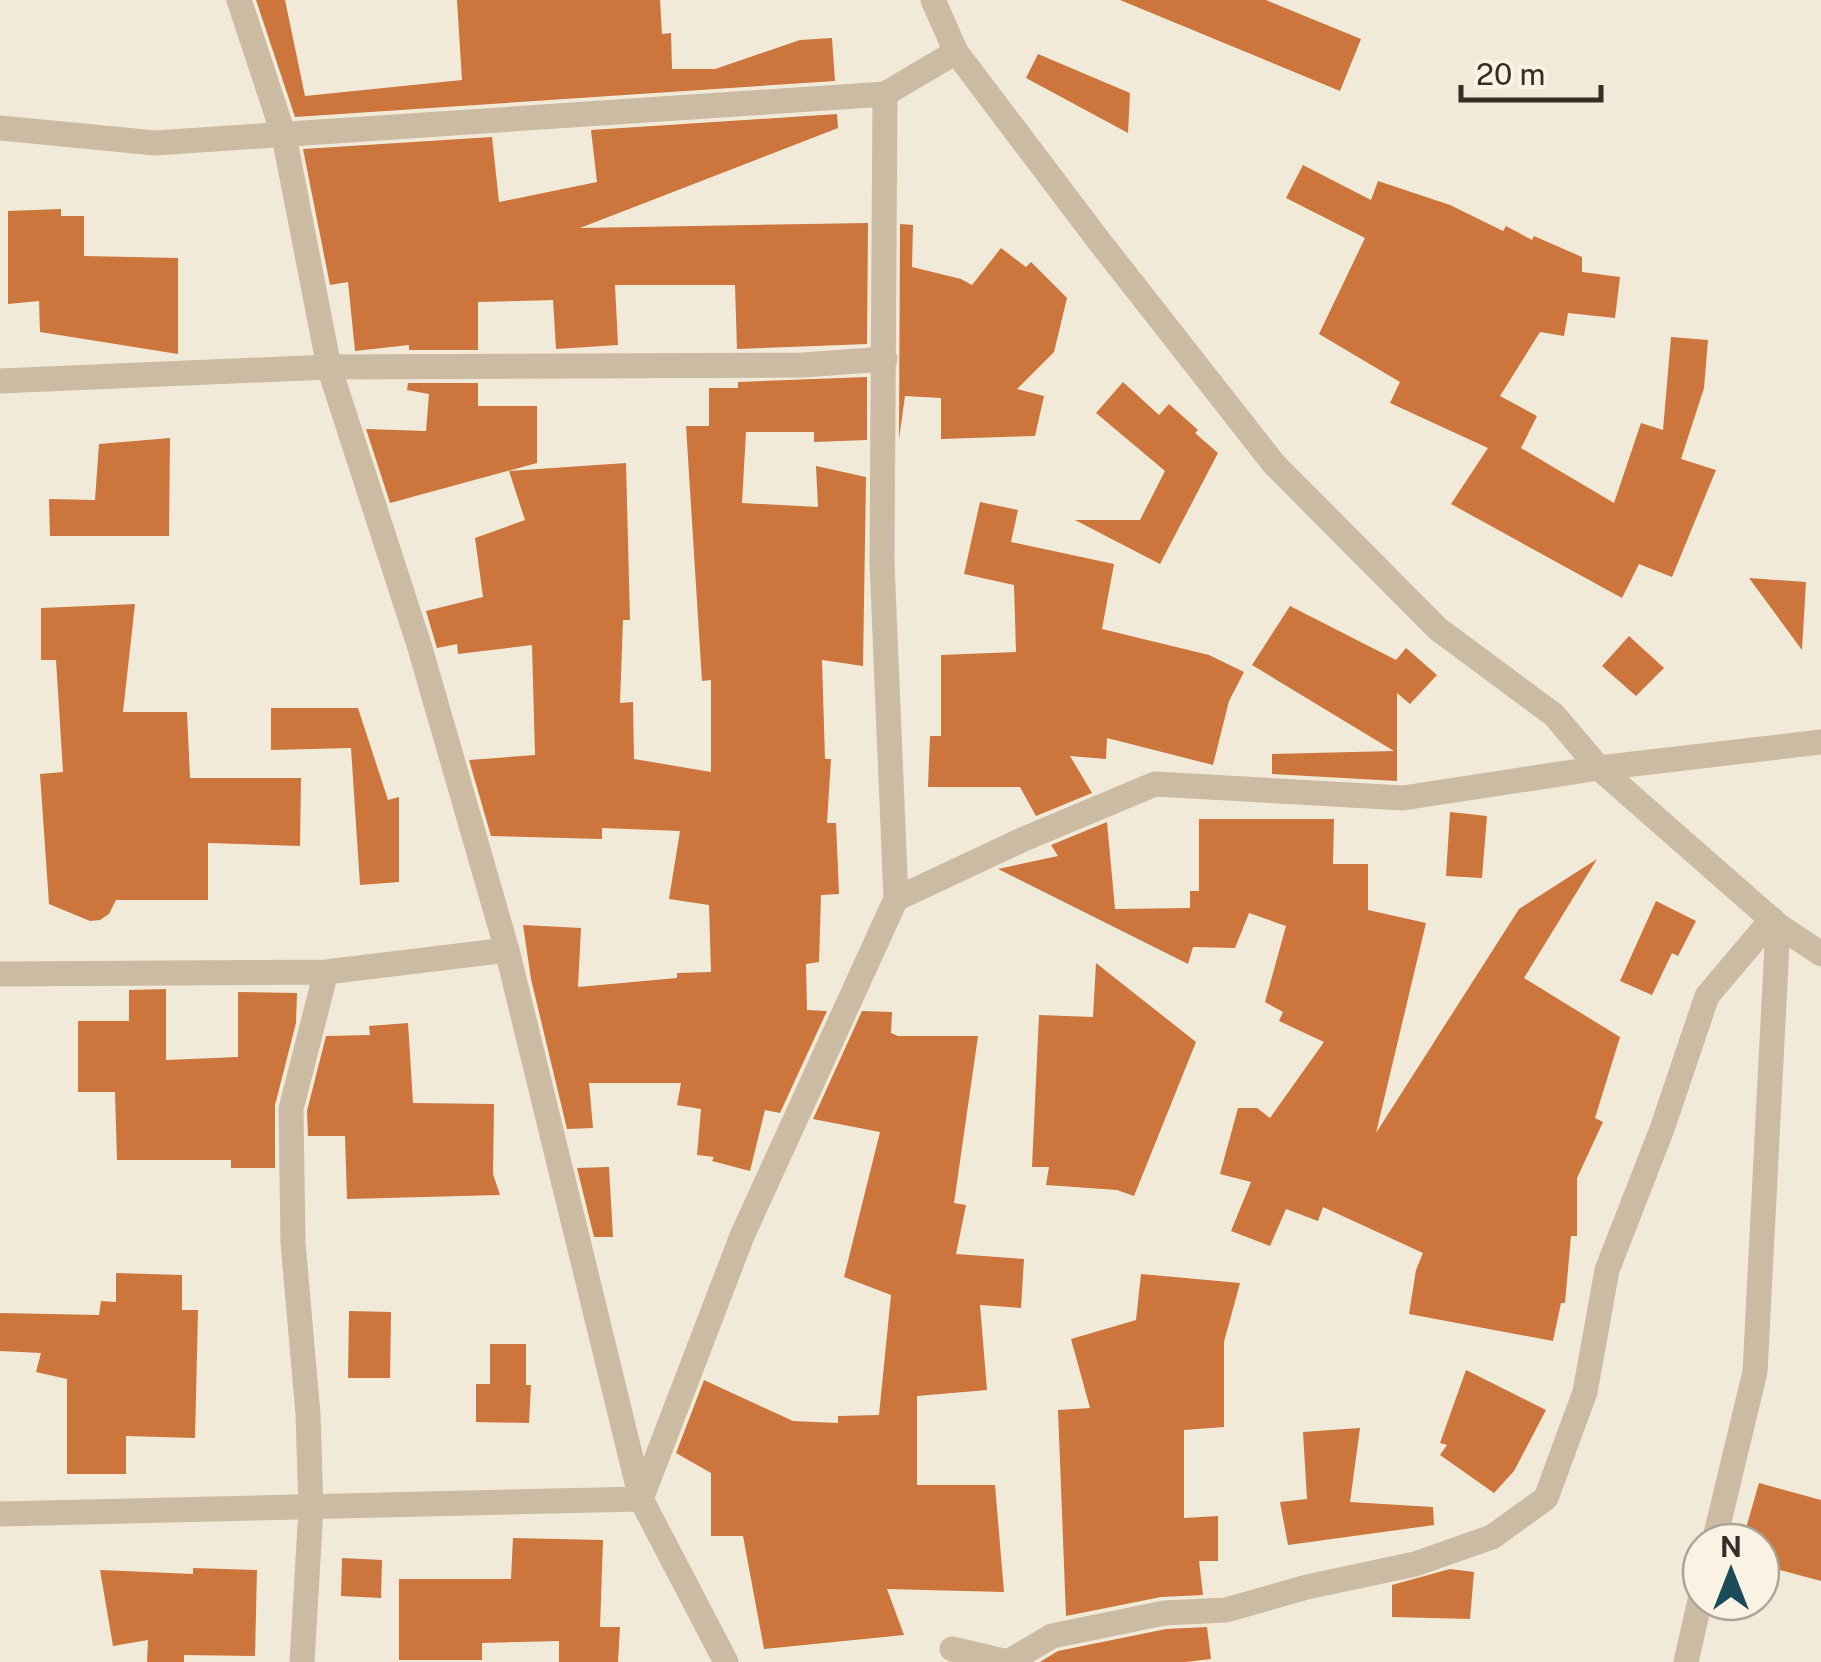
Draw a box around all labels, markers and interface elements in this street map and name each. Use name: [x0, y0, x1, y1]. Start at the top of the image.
scale bar: [1461, 40, 1601, 102]
text: 20 m: [1476, 56, 1545, 92]
north arrow: [1681, 1522, 1781, 1622]
text: N: [1720, 1530, 1742, 1563]

